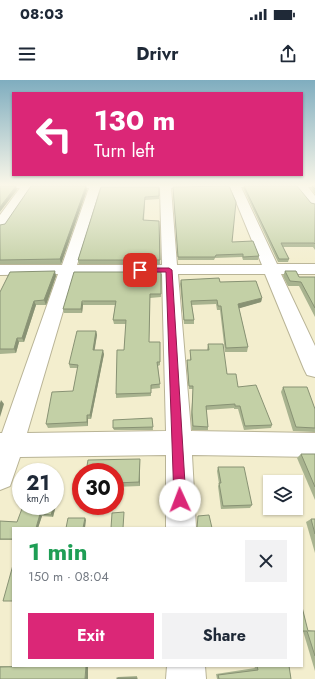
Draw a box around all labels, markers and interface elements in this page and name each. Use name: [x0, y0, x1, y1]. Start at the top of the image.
text: 08:03: [20, 3, 63, 25]
text: Drivr: [136, 41, 179, 67]
icon: menu: [16, 43, 38, 65]
icon: share: [277, 43, 299, 65]
text: 130 m: [94, 100, 176, 141]
icon: left: [28, 108, 80, 160]
text: Turn left: [94, 138, 154, 164]
pin: [123, 253, 157, 287]
icon: arrive: [129, 259, 151, 281]
speed limit sign: 30: [72, 463, 124, 515]
text: 21: [26, 469, 50, 498]
map controls: [263, 475, 303, 515]
button: layers: [263, 475, 303, 515]
position arrow: [159, 479, 201, 521]
text: km/h: [27, 491, 49, 506]
text: 1 min: [28, 534, 88, 569]
button: close: [245, 540, 287, 582]
text: 150 m · 08:04: [28, 567, 109, 586]
button: Exit: [28, 613, 154, 659]
button: Share: [162, 613, 287, 659]

